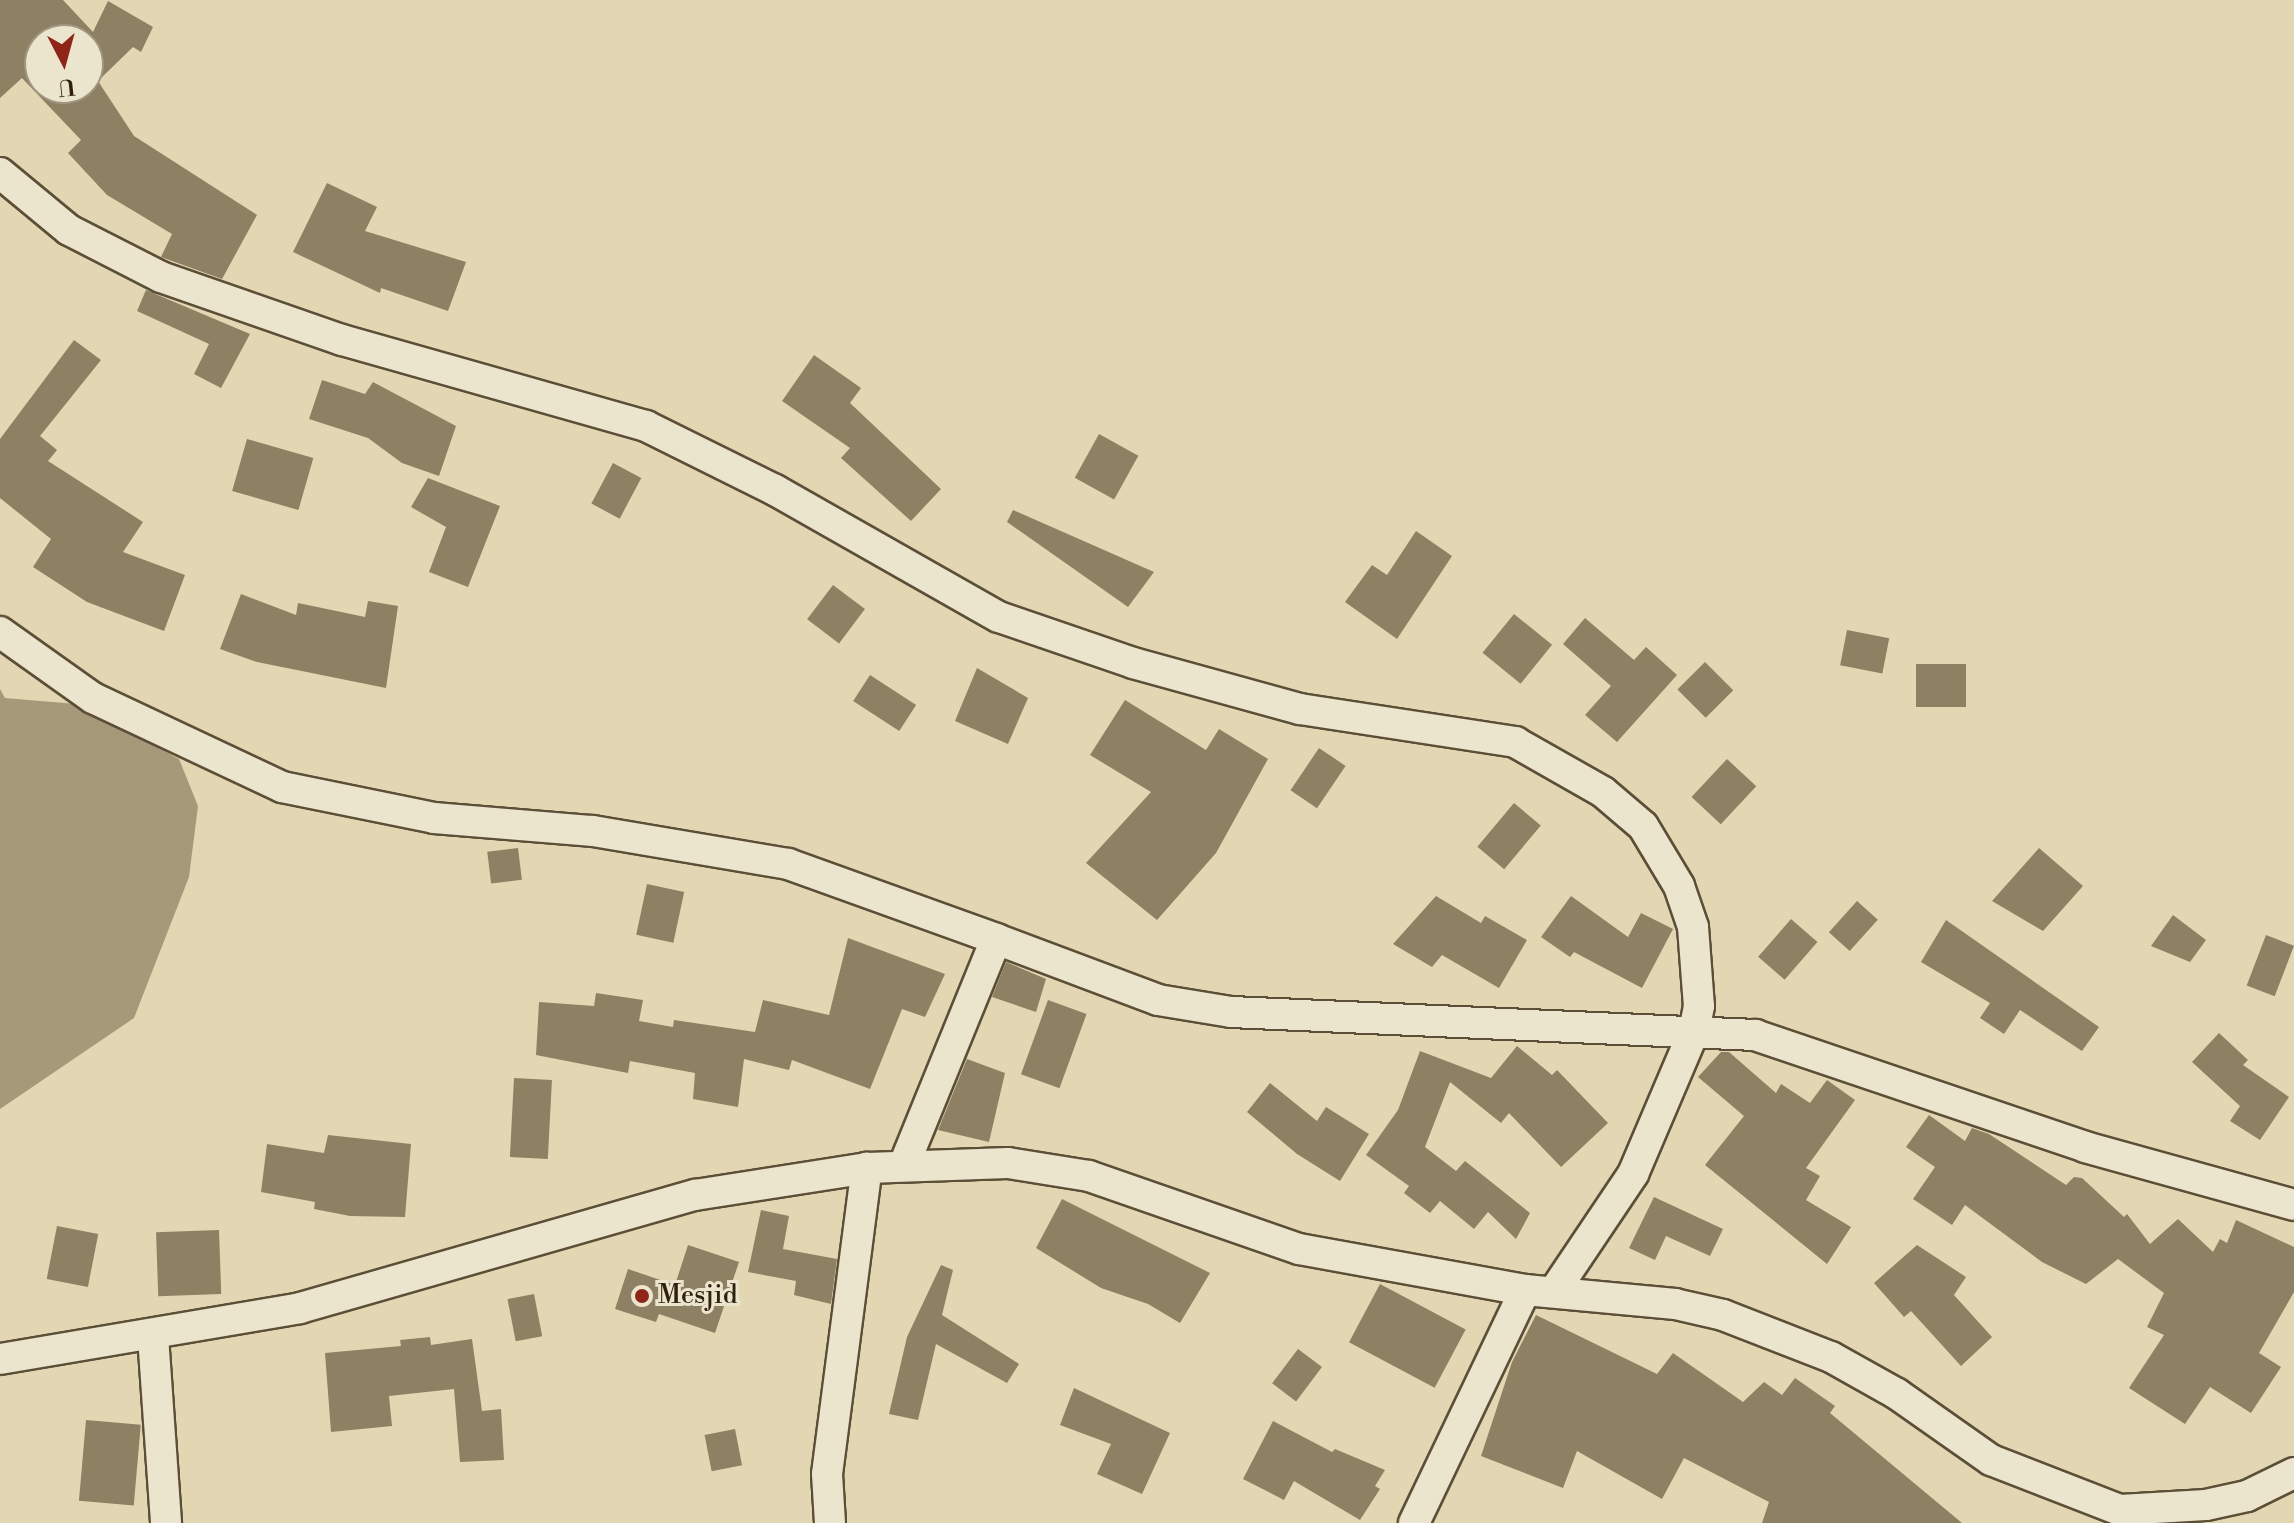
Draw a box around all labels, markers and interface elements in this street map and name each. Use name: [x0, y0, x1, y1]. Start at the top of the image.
north arrow: [24, 24, 104, 104]
text: U: [56, 72, 76, 101]
place label: Mesjid: [658, 1280, 737, 1312]
marker: Mesjid: [633, 1287, 651, 1305]

